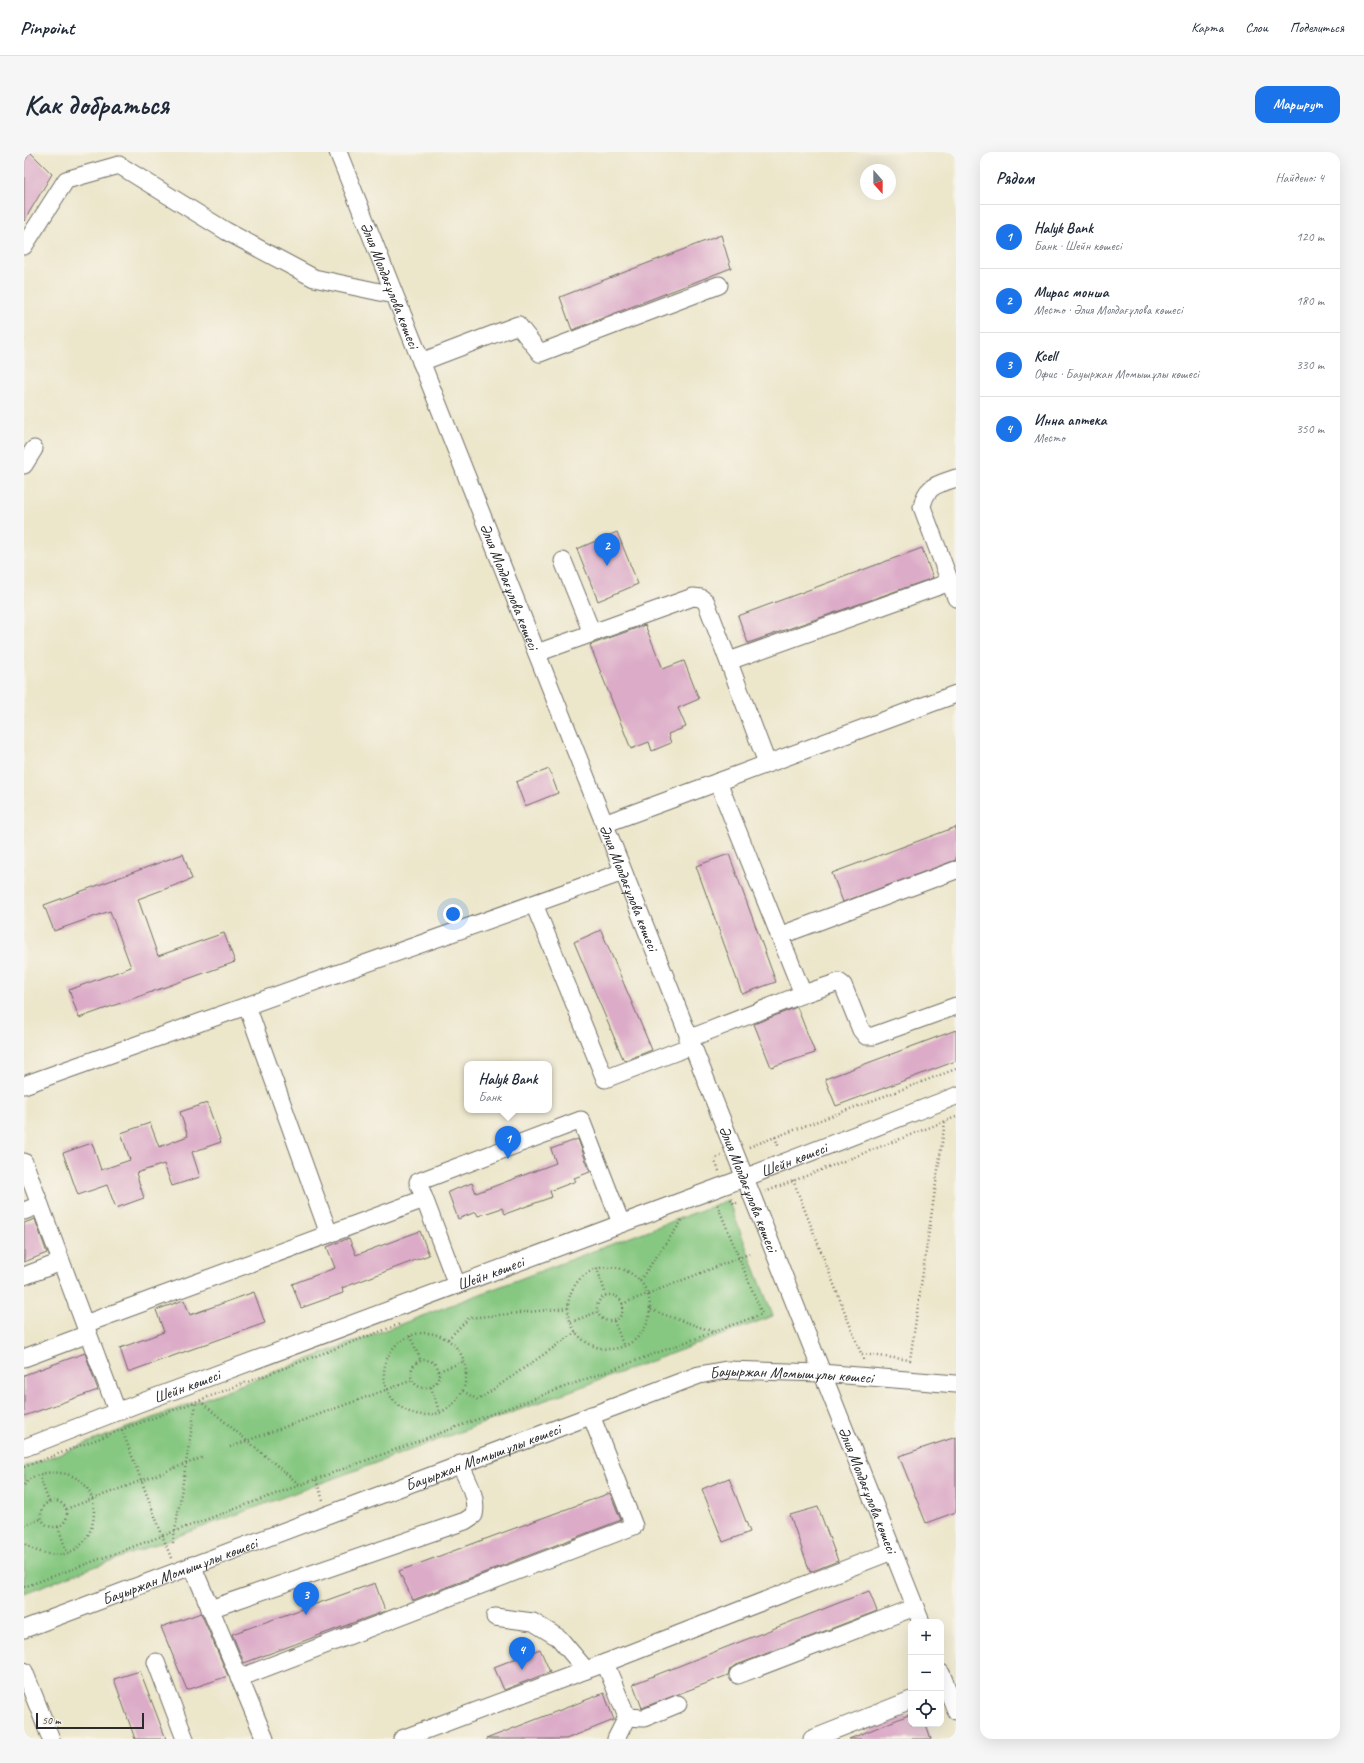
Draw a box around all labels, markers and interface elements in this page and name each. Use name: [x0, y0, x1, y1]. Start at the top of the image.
text: Pinpoint: [20, 16, 74, 40]
text: Карта: [1191, 19, 1223, 36]
text: Слои: [1245, 19, 1268, 36]
text: Поделиться: [1290, 19, 1344, 36]
button: Маршрут: [1255, 86, 1340, 123]
text: Как добраться: [24, 87, 169, 122]
north arrow: [860, 164, 896, 200]
text: Рядом: [996, 168, 1034, 189]
text: Найдено: 4: [1276, 170, 1324, 186]
street label: Әлия Молдағұлова көшесі: [356, 219, 425, 353]
text: Halyk Bank: [1034, 219, 1093, 238]
text: 1: [1006, 229, 1012, 245]
text: 120 m: [1296, 229, 1324, 245]
text: Банк · Шейн көшесі: [1034, 238, 1122, 254]
text: Мирас монша: [1034, 283, 1109, 302]
text: 2: [1006, 293, 1012, 309]
text: 180 m: [1296, 293, 1324, 309]
text: Место · Әлия Молдағұлова көшесі: [1034, 302, 1183, 318]
text: Kcell: [1034, 347, 1057, 366]
text: 3: [1006, 357, 1012, 373]
text: 330 m: [1296, 357, 1324, 373]
text: Офис · Бауыржан Момышұлы көшесі: [1034, 366, 1199, 382]
text: Инна аптека: [1034, 411, 1106, 430]
text: 4: [1006, 421, 1012, 437]
text: 350 m: [1296, 421, 1324, 437]
text: Место: [1034, 430, 1065, 446]
street label: Әлия Молдағұлова көшесі: [475, 520, 544, 654]
pin: 2: [594, 533, 620, 566]
street label: Әлия Молдағұлова көшесі: [595, 821, 663, 956]
your location: [443, 904, 463, 924]
popup: [464, 1061, 552, 1113]
text: Halyk Bank: [479, 1070, 537, 1089]
text: Банк: [479, 1089, 501, 1105]
street label: Әлия Молдағұлова көшесі: [714, 1123, 783, 1257]
pin: 1: [495, 1126, 521, 1159]
street label: Шейн көшесі: [758, 1137, 832, 1182]
street label: Шейн көшесі: [454, 1251, 528, 1295]
street label: Бауыржан Момышұлы көшесі: [708, 1361, 876, 1388]
street label: Шейн көшесі: [151, 1364, 225, 1408]
street label: Бауыржан Момышұлы көшесі: [403, 1418, 565, 1496]
street label: Әлия Молдағұлова көшесі: [834, 1424, 902, 1558]
street label: Бауыржан Момышұлы көшесі: [99, 1532, 262, 1610]
pin: 3: [293, 1582, 319, 1615]
map controls: [908, 1619, 944, 1727]
button: +: [908, 1619, 944, 1655]
pin: 4: [509, 1637, 535, 1670]
button: −: [908, 1655, 944, 1691]
button: locate: [908, 1691, 944, 1727]
scale bar: [36, 1711, 144, 1730]
text: 50 m: [42, 1713, 61, 1727]

